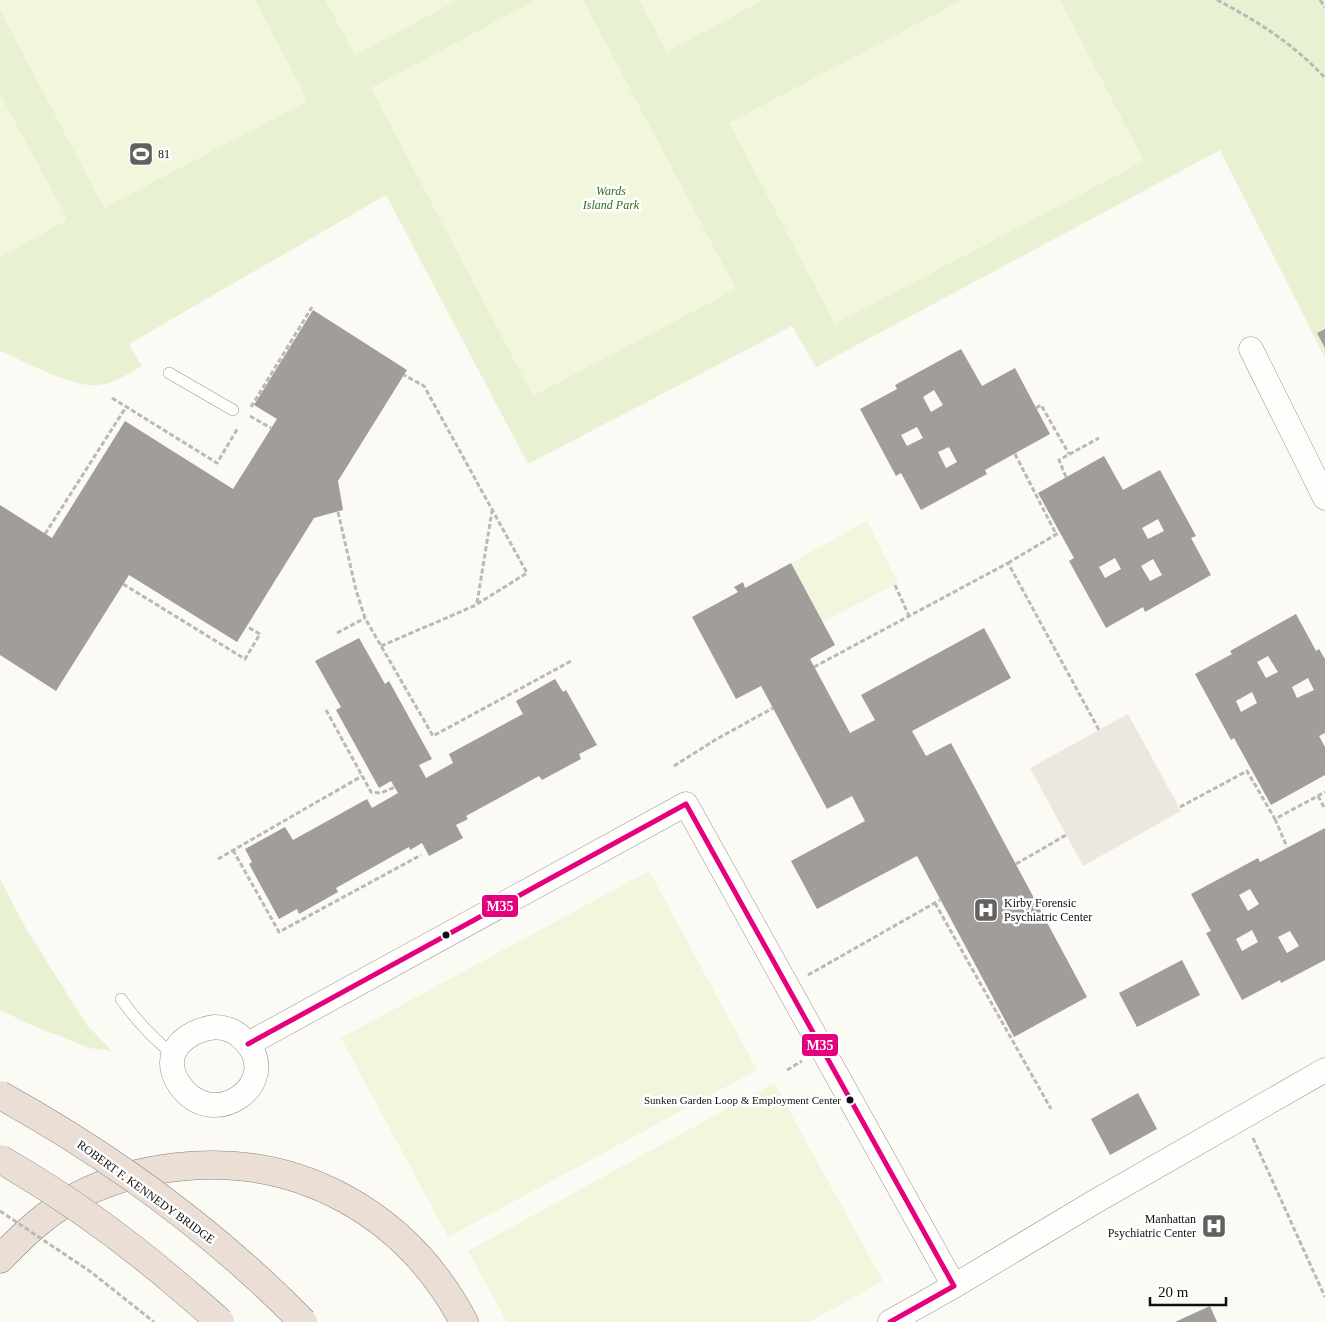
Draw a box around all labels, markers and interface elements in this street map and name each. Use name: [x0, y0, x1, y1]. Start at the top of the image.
sports icon: 81: [128, 141, 154, 167]
place label: 81: [158, 147, 170, 161]
park label: Wards Island Park: [582, 184, 640, 212]
line badge: M35: [481, 894, 519, 918]
place label: Kirby Forensic Psychiatric Center: [1004, 896, 1092, 924]
hospital icon: Kirby Forensic Psychiatric Center: [973, 897, 999, 923]
text: M35: [486, 899, 514, 914]
unlabelled marker: [441, 930, 451, 940]
line badge: M35: [801, 1033, 839, 1057]
text: M35: [806, 1038, 834, 1053]
place label: Sunken Garden Loop & Employment Center: [644, 1094, 841, 1106]
marker: Sunken Garden Loop & Employment Center: [845, 1095, 855, 1105]
street label: ROBERT F. KENNEDY BRIDGE: [75, 1137, 217, 1247]
place label: Manhattan Psychiatric Center: [1108, 1212, 1196, 1240]
hospital icon: Manhattan Psychiatric Center: [1201, 1213, 1227, 1239]
scale bar: [1150, 1274, 1226, 1306]
text: 20 m: [1158, 1284, 1189, 1300]

